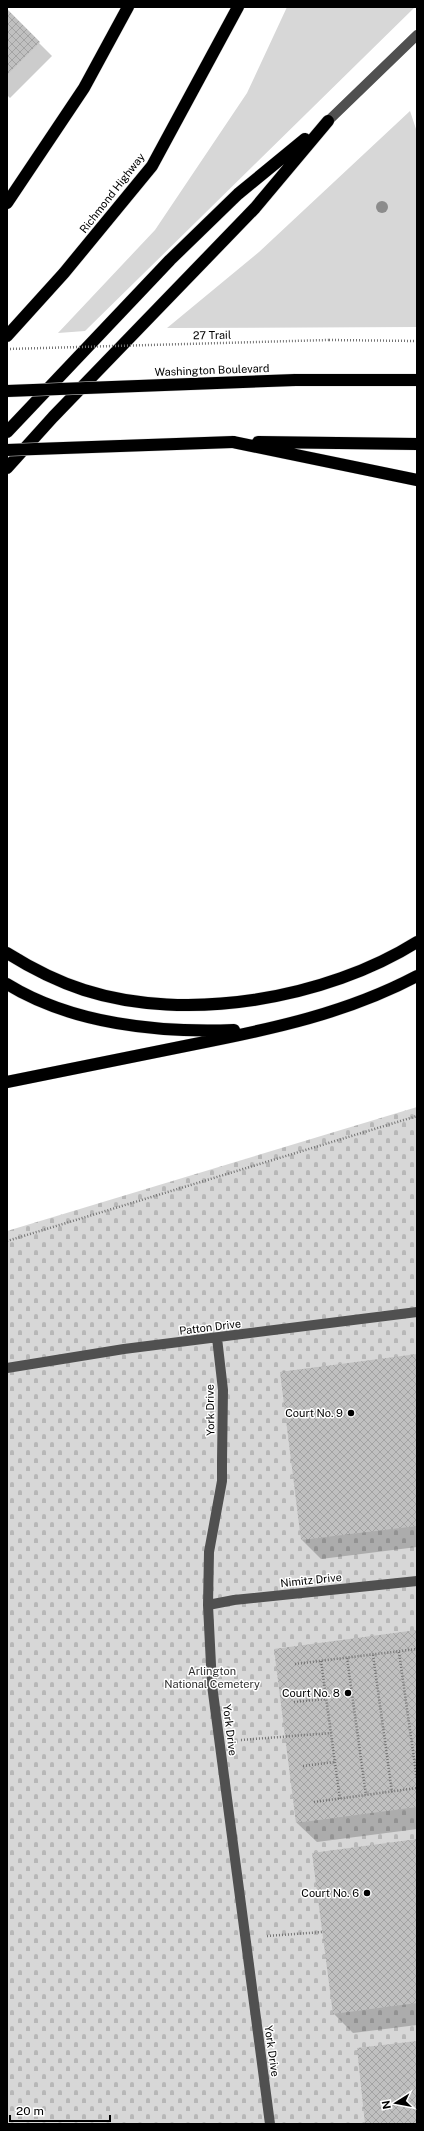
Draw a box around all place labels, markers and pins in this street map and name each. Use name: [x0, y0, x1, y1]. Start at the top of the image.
place label: Court No. 9: [285, 1407, 343, 1419]
marker: Court No. 9: [346, 1408, 356, 1418]
place label: Court No. 8: [282, 1687, 340, 1699]
marker: Court No. 8: [343, 1688, 353, 1698]
place label: Court No. 6: [301, 1887, 359, 1899]
marker: Court No. 6: [362, 1888, 372, 1898]

